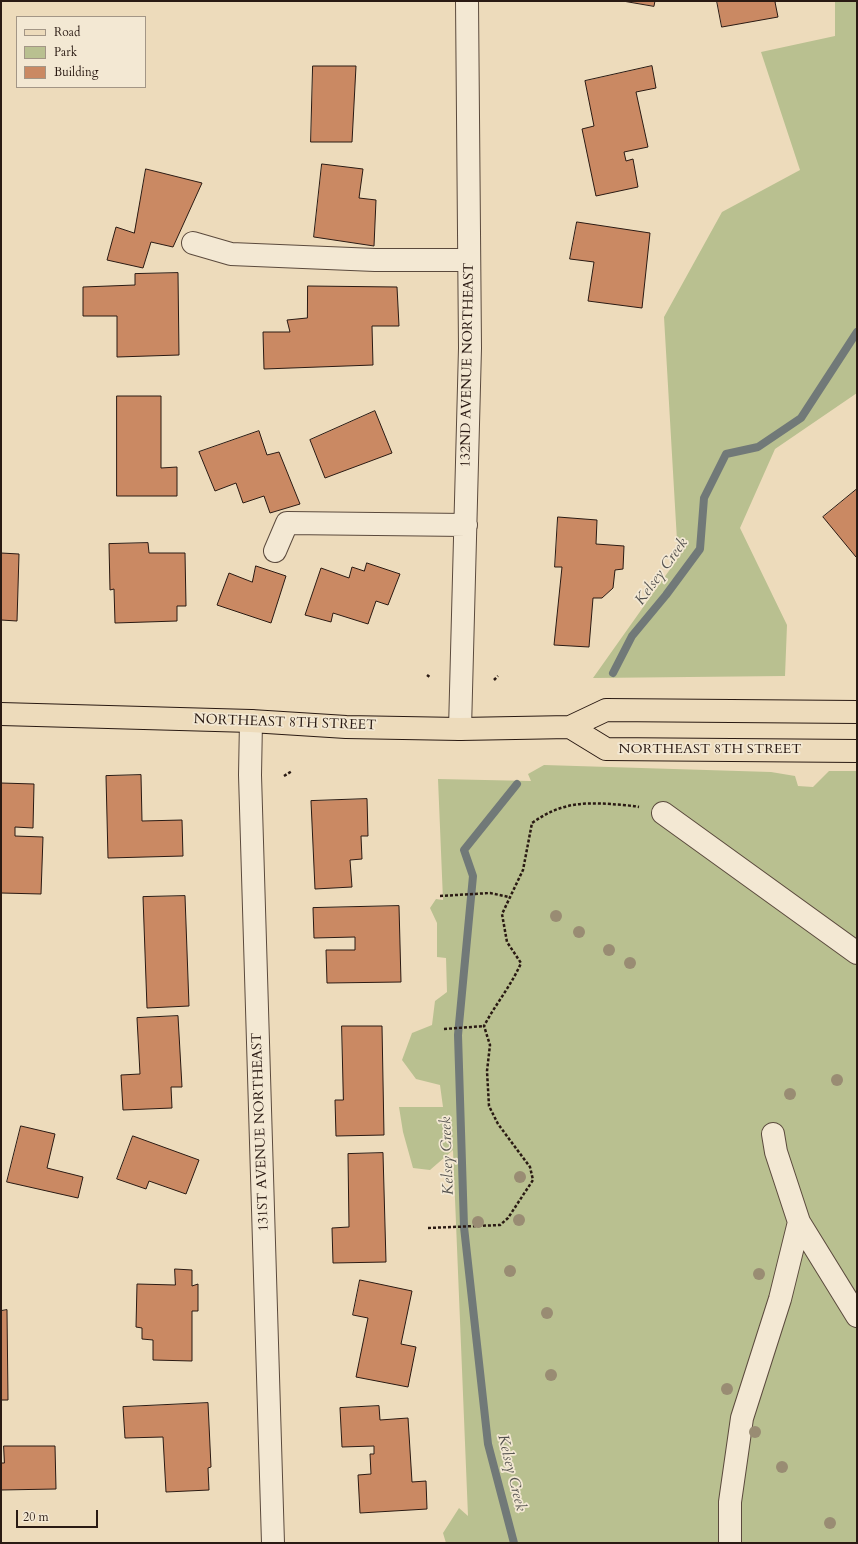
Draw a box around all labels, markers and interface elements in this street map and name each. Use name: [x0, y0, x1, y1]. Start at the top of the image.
legend: [16, 16, 146, 88]
text: Road: [54, 24, 80, 40]
text: Park: [54, 44, 77, 60]
text: Building: [54, 64, 98, 80]
street label: 132ND AVENUE NORTHEAST: [458, 262, 478, 468]
water label: Kelsey Creek: [632, 535, 692, 609]
street label: NORTHEAST 8TH STREET: [193, 711, 377, 735]
street label: NORTHEAST 8TH STREET: [619, 742, 801, 758]
street label: 131ST AVENUE NORTHEAST: [249, 1032, 273, 1232]
water label: Kelsey Creek: [438, 1116, 458, 1196]
water label: Kelsey Creek: [493, 1433, 529, 1513]
scale bar: [18, 1502, 100, 1528]
text: 20 m: [23, 1509, 49, 1525]

